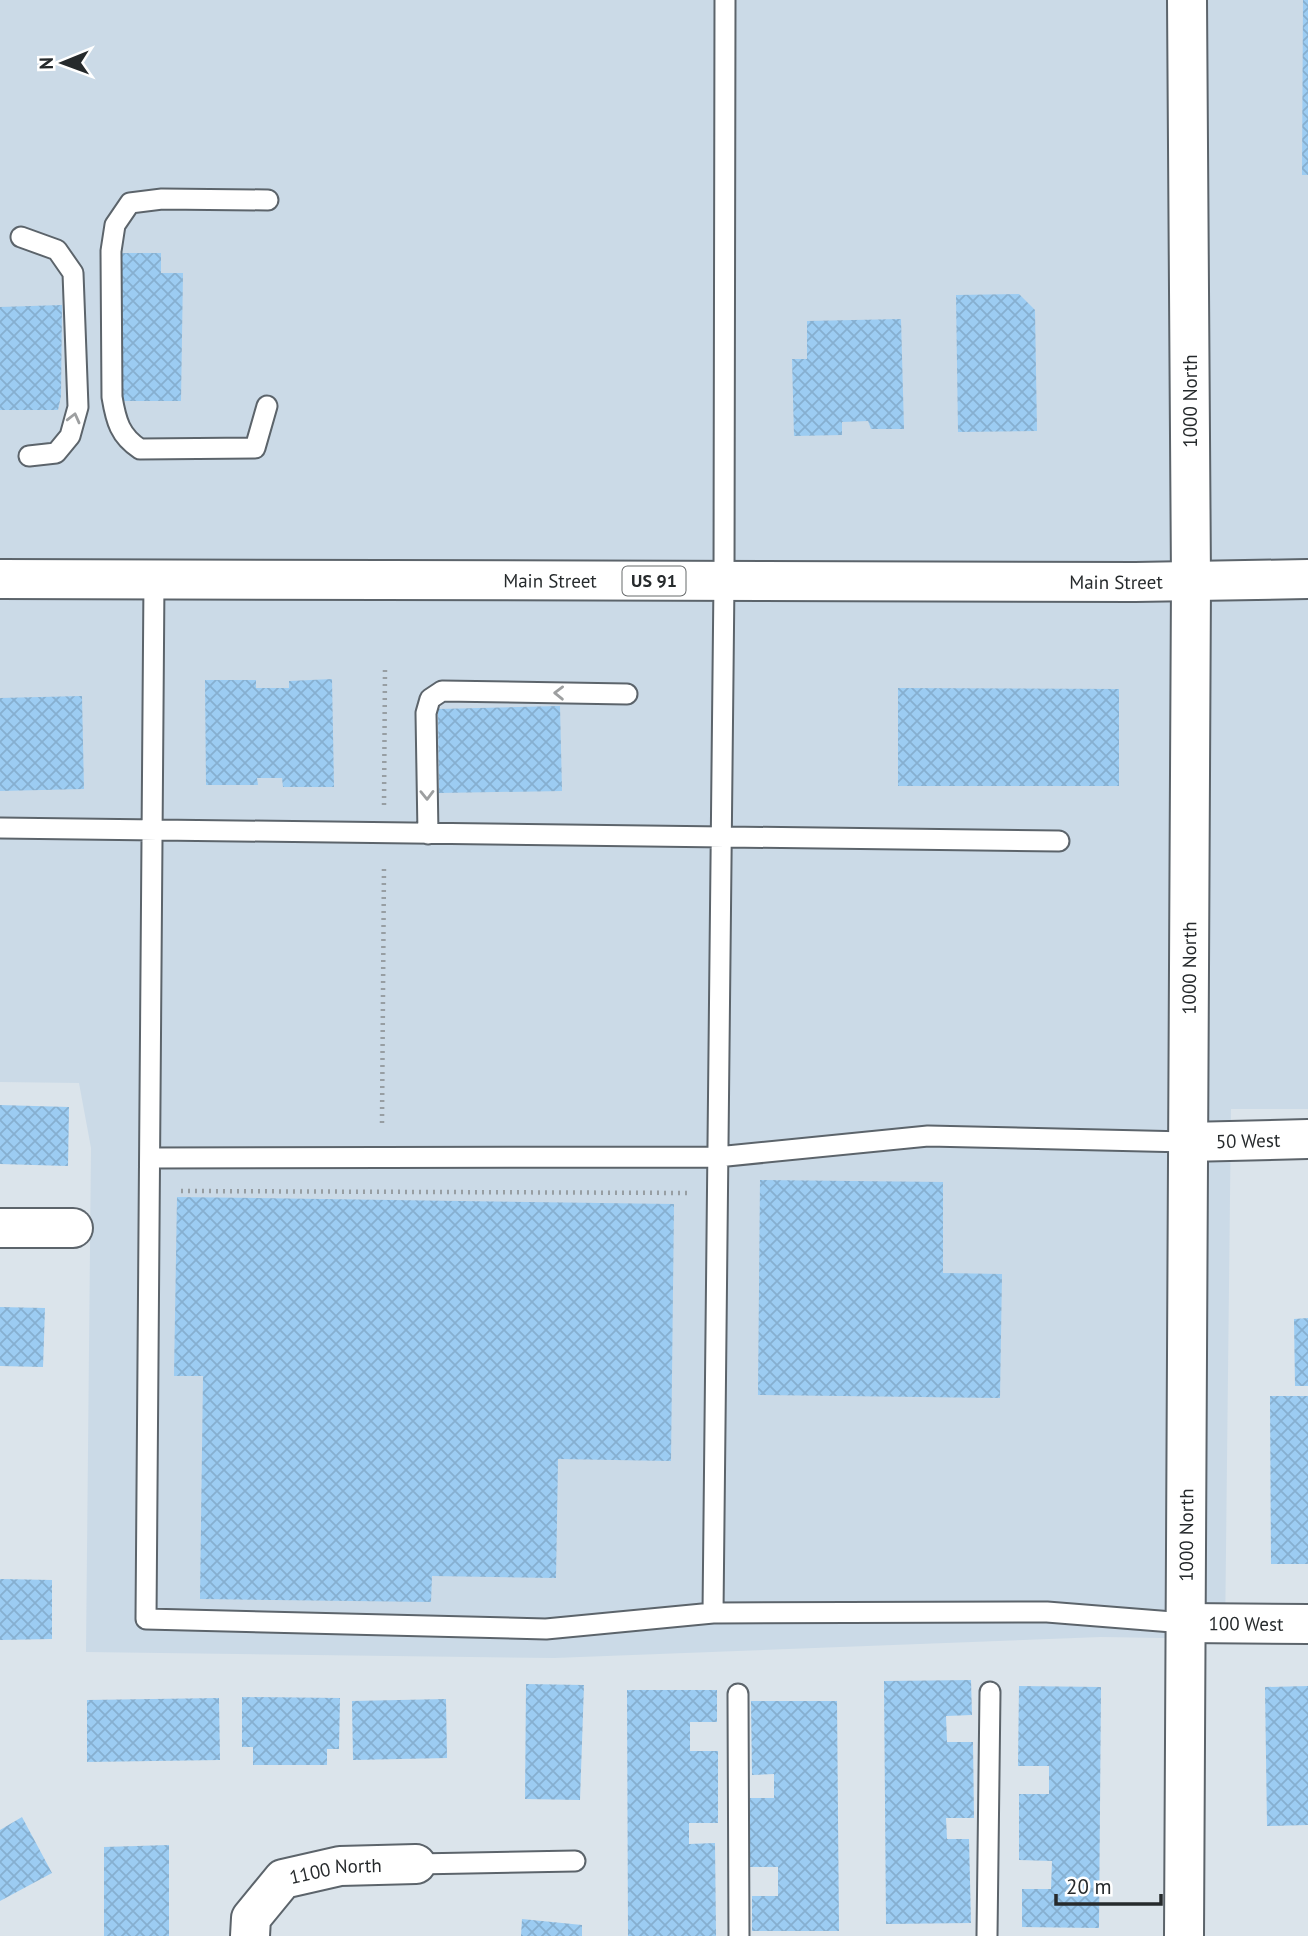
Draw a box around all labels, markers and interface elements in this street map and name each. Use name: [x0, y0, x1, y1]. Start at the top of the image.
north arrow: [28, 28, 98, 98]
text: N: [34, 57, 58, 70]
street label: 1000 North: [1178, 354, 1202, 448]
one-way arrow: [66, 412, 81, 424]
road number: US 91: [622, 566, 686, 596]
street label: Main Street: [503, 568, 597, 593]
street label: Main Street: [1069, 570, 1164, 594]
one-way arrow: [553, 685, 564, 700]
one-way arrow: [419, 790, 435, 800]
street label: 1000 North: [1177, 921, 1201, 1015]
street label: 50 West: [1215, 1128, 1281, 1153]
street label: 1000 North: [1174, 1488, 1198, 1582]
street label: 100 West: [1208, 1611, 1284, 1636]
street label: 1100 North: [287, 1853, 382, 1889]
scale bar: [1056, 1862, 1161, 1906]
text: 20 m: [1066, 1873, 1112, 1900]

